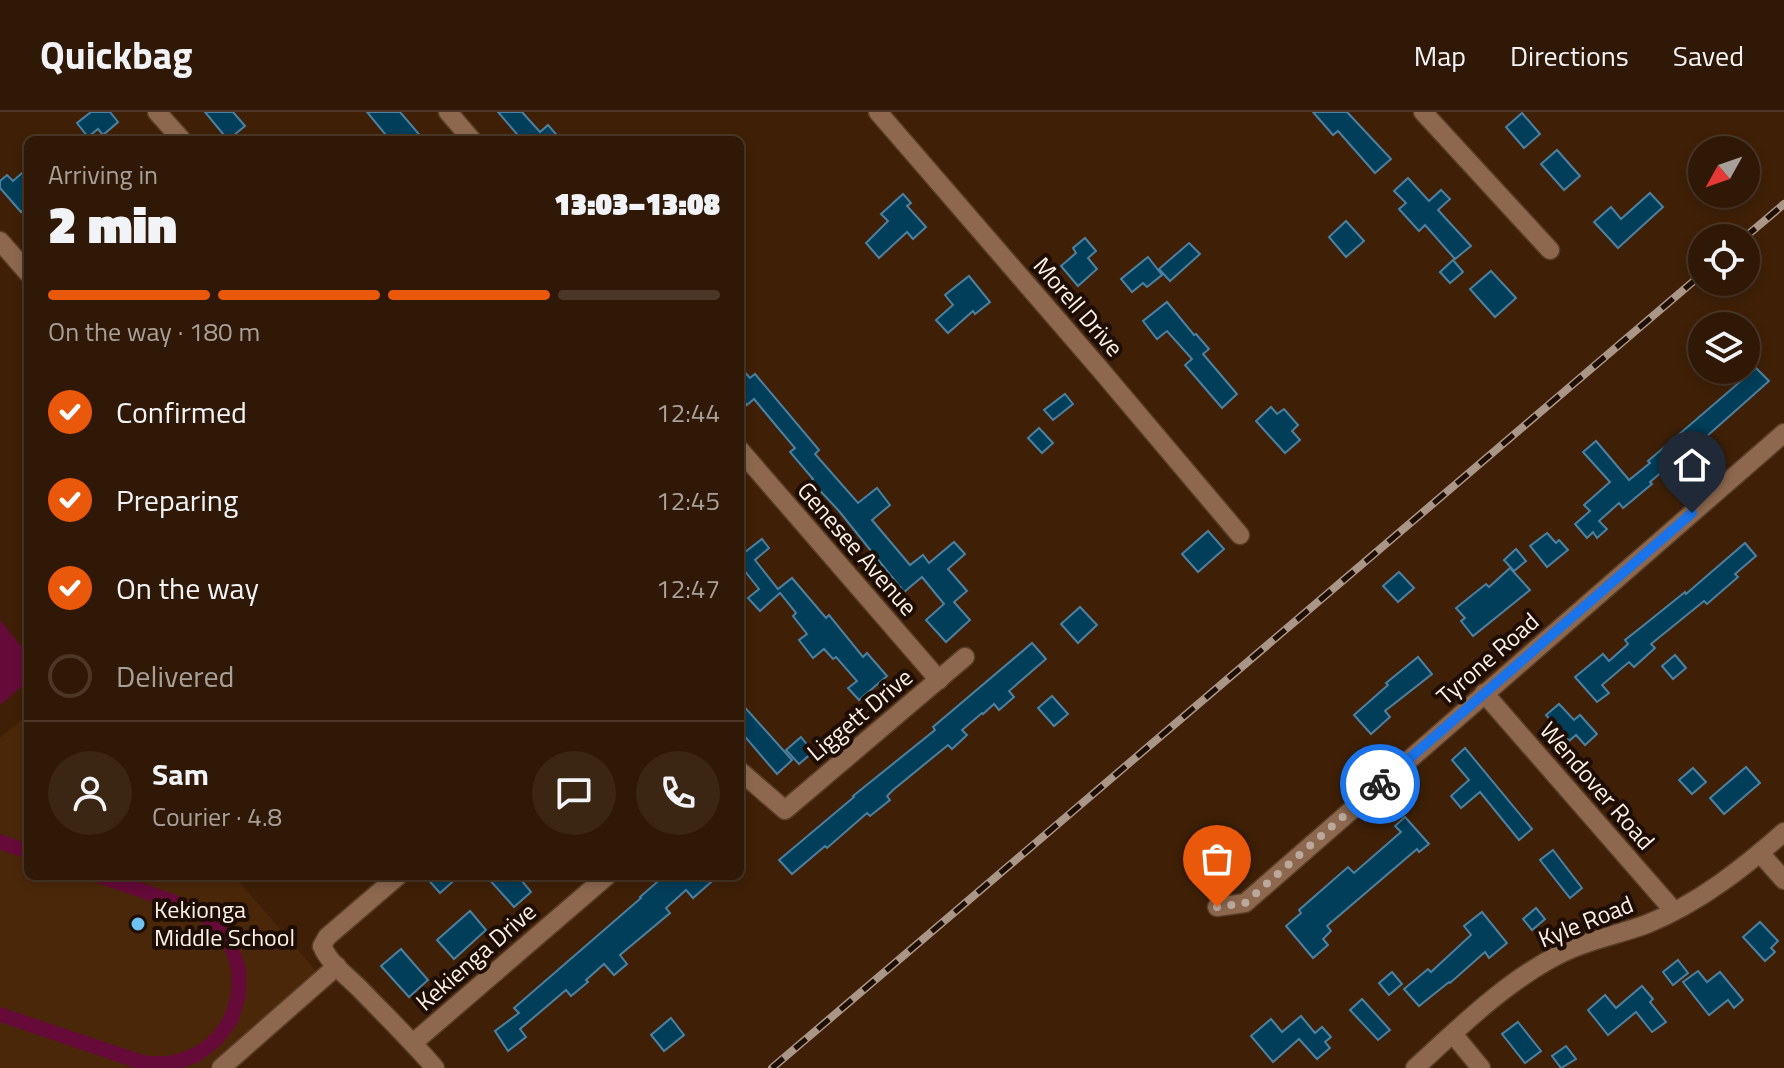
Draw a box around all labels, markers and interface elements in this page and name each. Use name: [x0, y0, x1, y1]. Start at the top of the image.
text: Quickbag: [40, 26, 193, 84]
text: Map: [1414, 34, 1466, 77]
text: Directions: [1510, 34, 1629, 77]
text: Saved: [1673, 34, 1744, 77]
north arrow: [1688, 136, 1760, 208]
map controls: [1688, 136, 1760, 384]
text: Arriving in: [48, 155, 158, 194]
text: 13:03–13:08: [554, 181, 720, 227]
text: 2 min: [48, 184, 177, 263]
button: locate: [1688, 224, 1760, 296]
street label: Morell Drive: [1025, 249, 1132, 364]
text: On the way · 180 m: [48, 312, 260, 351]
button: layers: [1688, 312, 1760, 384]
text: Confirmed: [116, 389, 247, 435]
icon: check: [48, 390, 92, 434]
text: 12:44: [656, 393, 720, 432]
pin: [1658, 431, 1726, 513]
icon: home: [1670, 443, 1714, 487]
street label: Genesee Avenue: [789, 473, 926, 623]
text: Preparing: [116, 477, 238, 523]
icon: check: [48, 478, 92, 522]
text: 12:45: [656, 481, 720, 520]
text: On the way: [116, 565, 259, 611]
icon: check: [48, 566, 92, 610]
text: 12:47: [656, 569, 720, 608]
street label: Tyrone Road: [1428, 603, 1547, 713]
text: Delivered: [116, 653, 234, 699]
street label: Liggett Drive: [799, 659, 920, 769]
street label: Wendover Road: [1532, 713, 1664, 858]
courier: [1340, 744, 1420, 824]
button: person: [48, 751, 132, 835]
text: Sam: [152, 751, 209, 797]
button: chat: [532, 751, 616, 835]
button: phone: [636, 751, 720, 835]
icon: bike: [1358, 762, 1402, 806]
text: Courier · 4.8: [152, 797, 282, 836]
pin: [1183, 825, 1251, 907]
icon: bag: [1195, 837, 1239, 881]
street label: Kyle Road: [1533, 886, 1639, 956]
place label: Kekionga Middle School: [154, 891, 295, 955]
street label: Kekienga Drive: [407, 894, 543, 1019]
marker: Kekionga Middle School: [129, 915, 147, 933]

